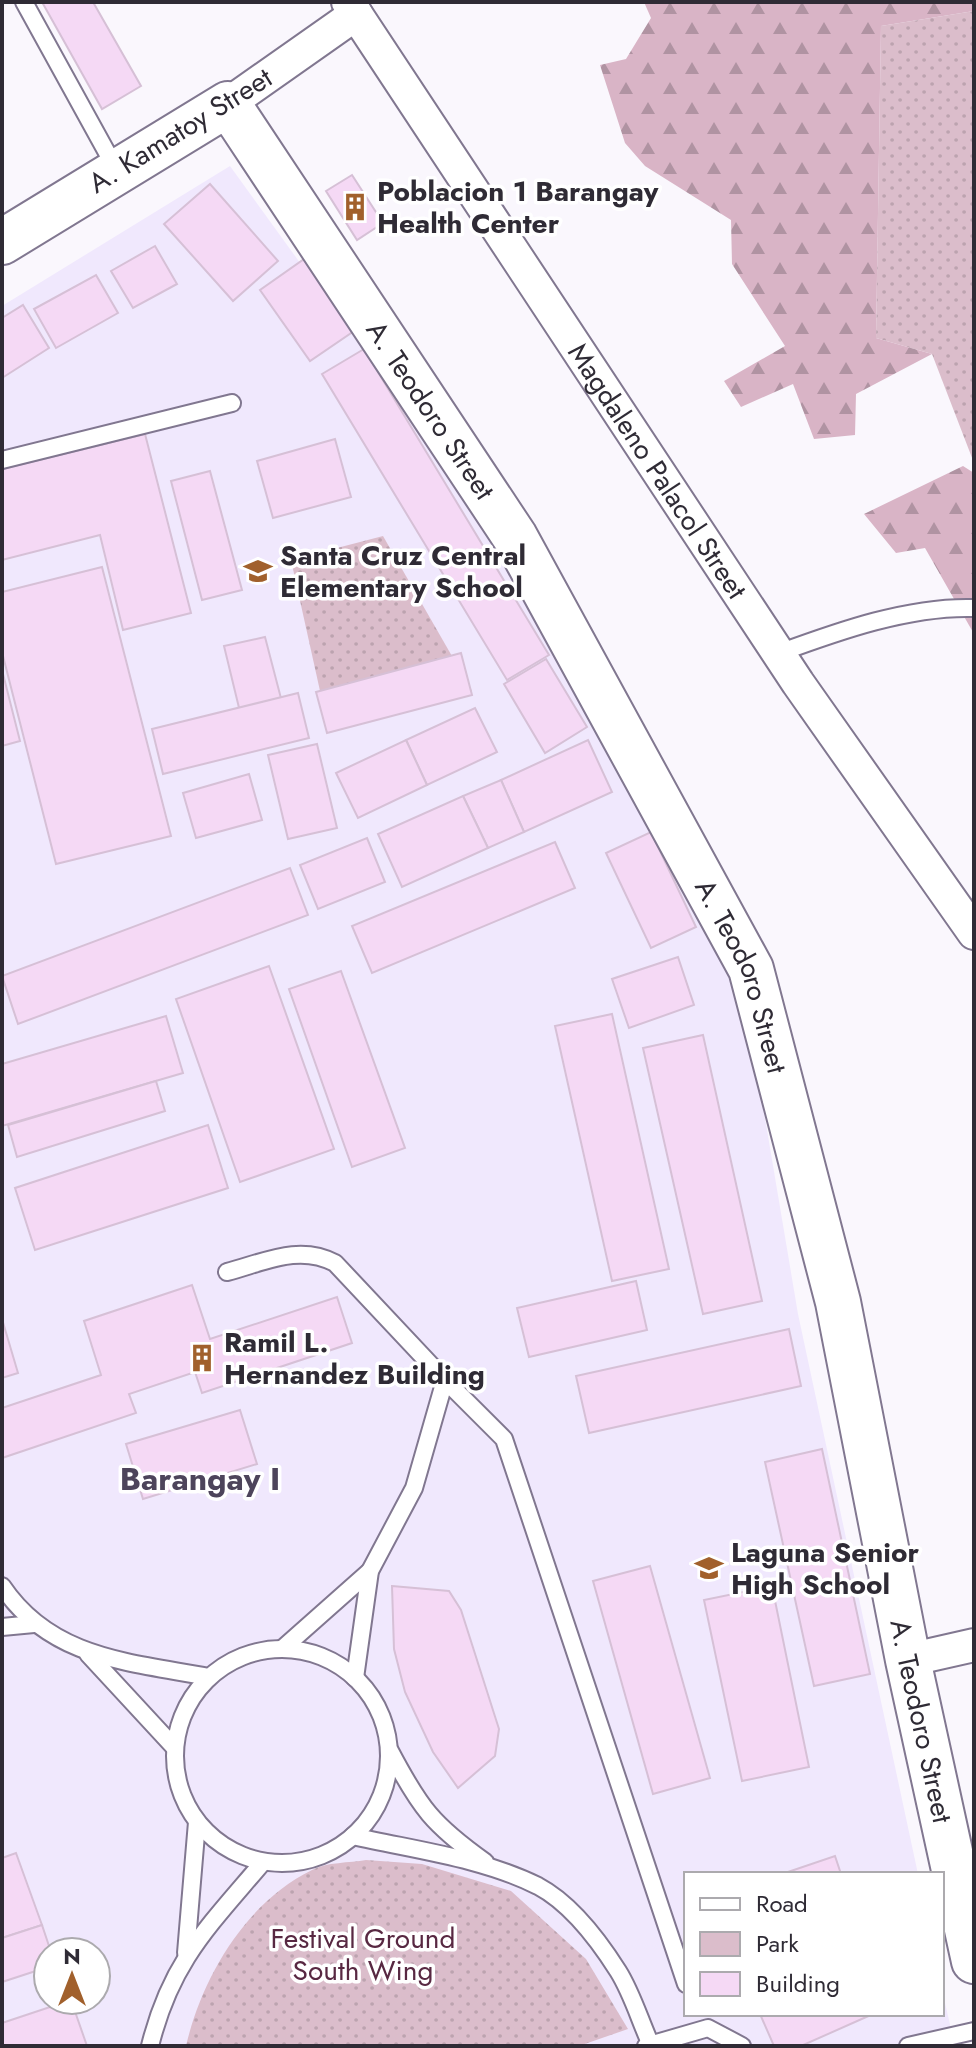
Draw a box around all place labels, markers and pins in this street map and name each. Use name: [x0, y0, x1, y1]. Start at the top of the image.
place label: Poblacion 1 Barangay Health Center: [377, 171, 659, 244]
building icon: Poblacion 1 Barangay Health Center: [340, 192, 370, 222]
place label: Santa Cruz Central Elementary School: [280, 535, 526, 608]
school or university icon: Santa Cruz Central Elementary School: [243, 556, 273, 586]
place label: Ramil L. Hernandez Building: [224, 1322, 485, 1395]
building icon: Ramil L. Hernandez Building: [187, 1343, 217, 1373]
place label: Laguna Senior High School: [731, 1532, 920, 1605]
school or university icon: Laguna Senior High School: [694, 1553, 724, 1583]

